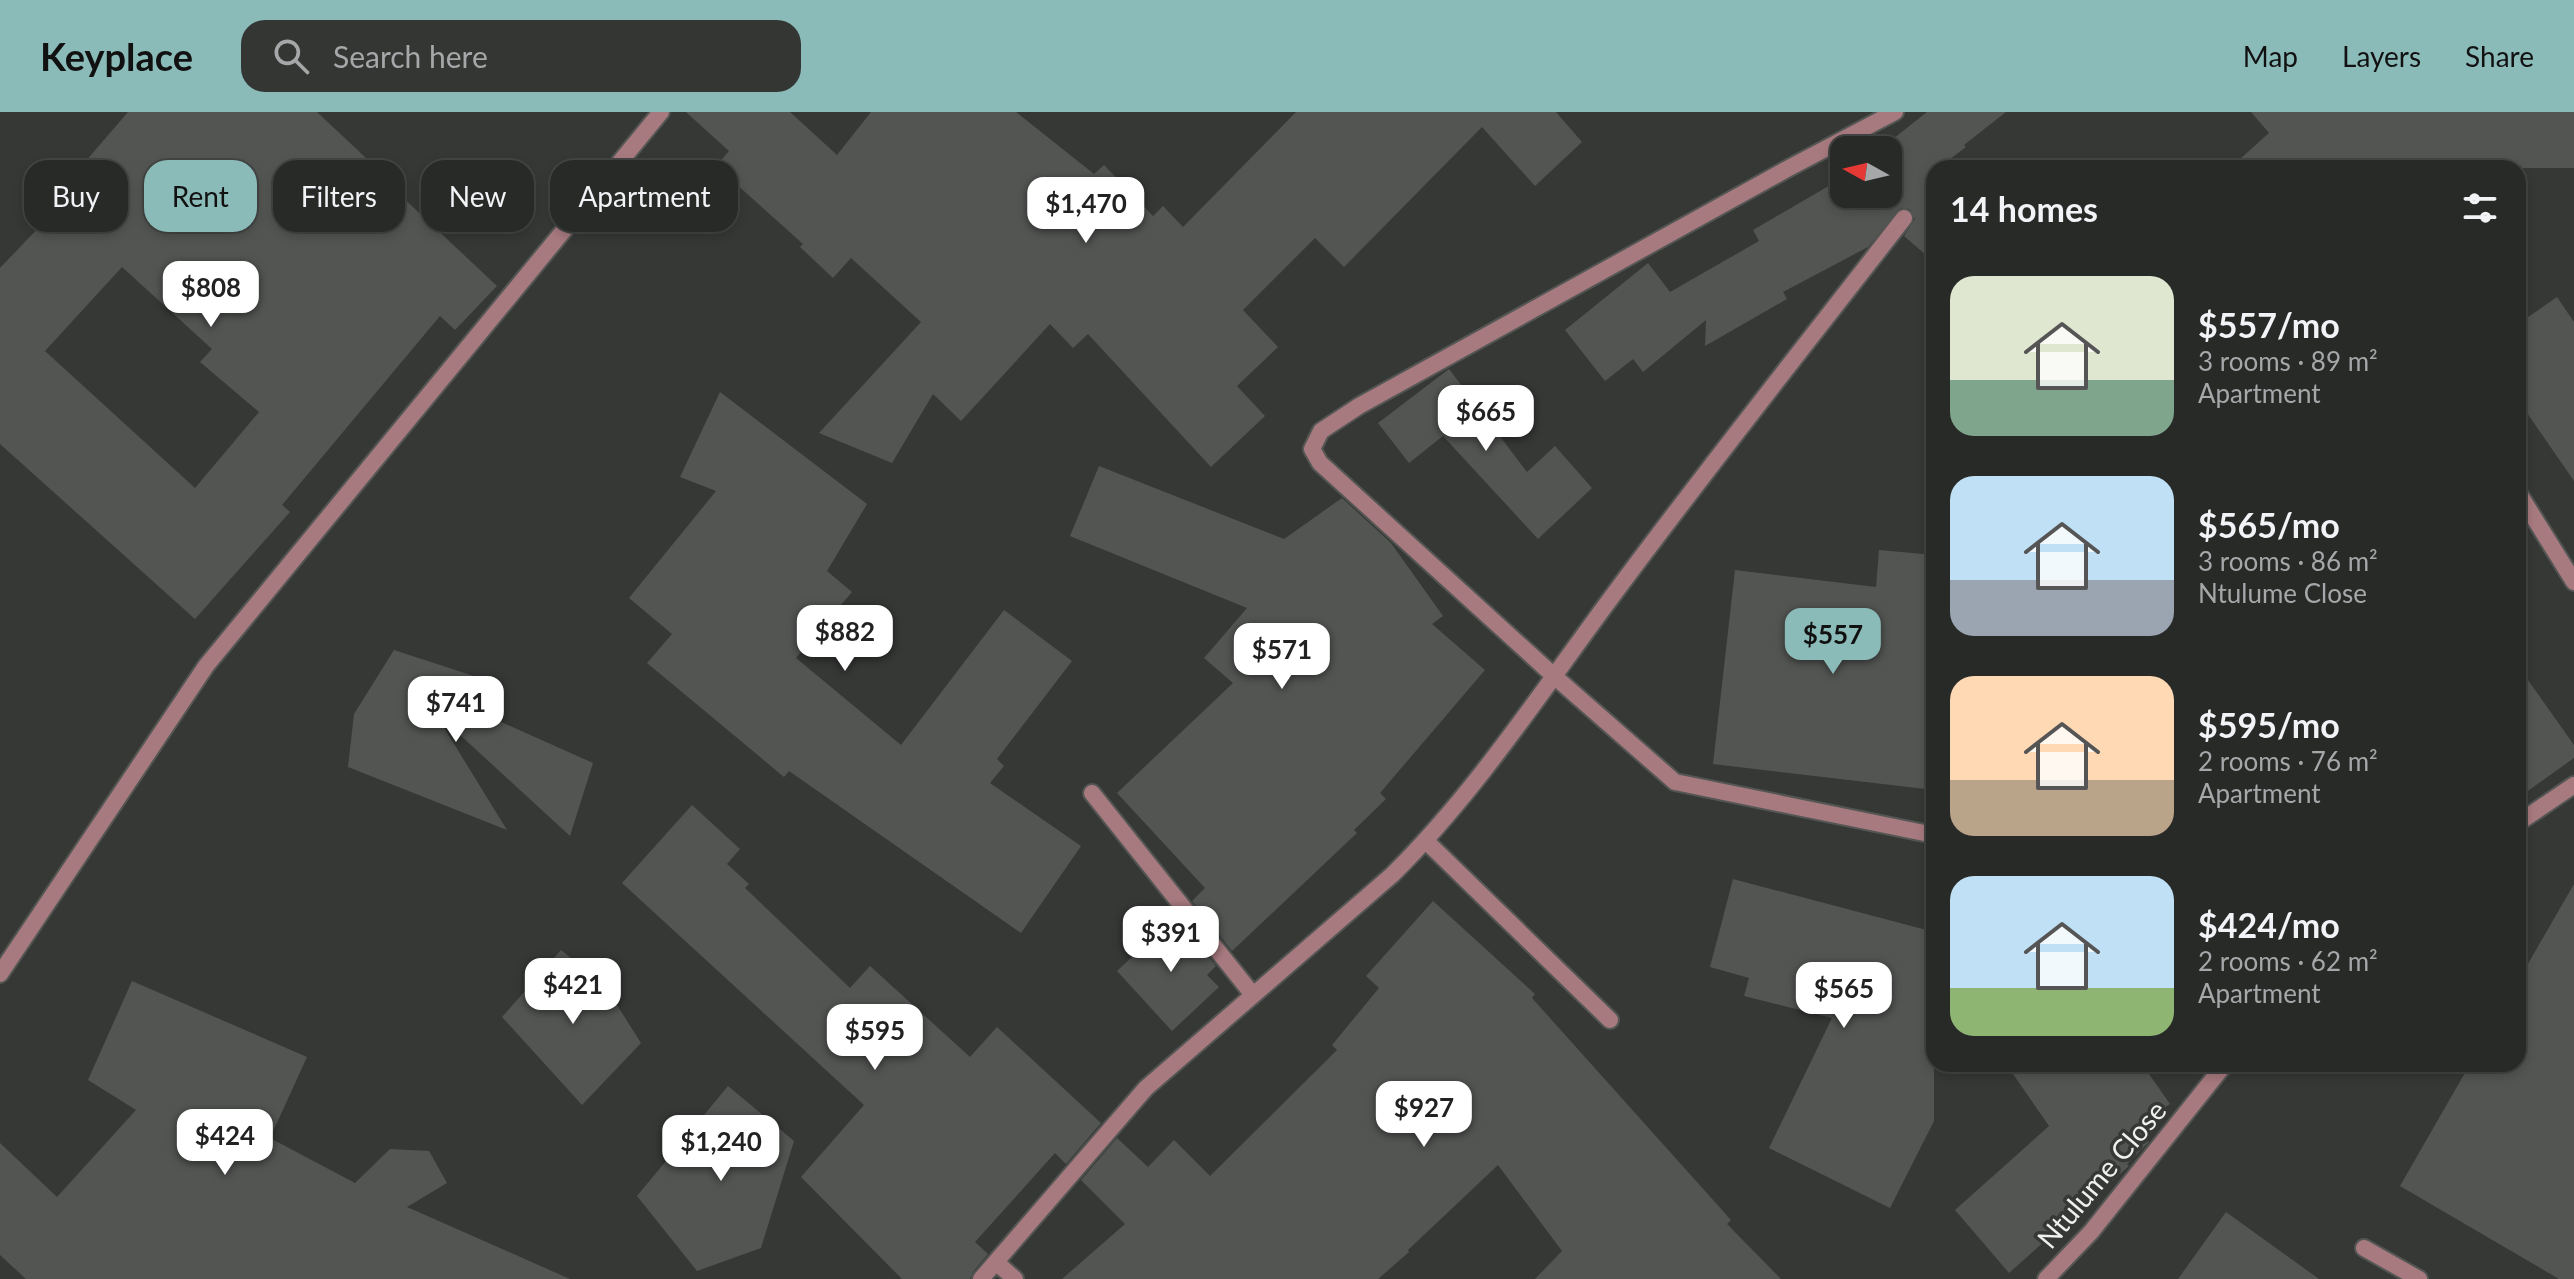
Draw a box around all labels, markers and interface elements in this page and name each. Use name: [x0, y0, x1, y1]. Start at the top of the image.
search box: [241, 20, 801, 92]
text: Keyplace: [40, 33, 193, 79]
icon: search: [269, 34, 313, 78]
text: Search here: [333, 38, 488, 74]
text: Map: [2243, 39, 2298, 73]
text: Layers: [2342, 39, 2421, 73]
text: Share: [2465, 39, 2534, 73]
north arrow: [1830, 136, 1902, 208]
map controls: [1830, 136, 1902, 208]
chip: Buy: [24, 160, 128, 232]
chip: Rent: [144, 160, 257, 232]
chip: Filters: [273, 160, 405, 232]
chip: New: [421, 160, 534, 232]
chip: Apartment: [550, 160, 738, 232]
pin: $1,470: [1021, 177, 1151, 245]
icon: filters: [2458, 186, 2502, 230]
text: $1,470: [1045, 187, 1127, 219]
text: 14 homes: [1950, 188, 2098, 229]
pin: $808: [164, 261, 258, 329]
text: $808: [181, 271, 241, 303]
text: $557/mo: [2198, 304, 2340, 345]
icon: home: [2014, 308, 2110, 404]
text: 3 rooms · 89 m²: [2198, 345, 2378, 377]
text: Apartment: [2198, 377, 2321, 409]
pin: $665: [1439, 385, 1533, 453]
text: $665: [1456, 395, 1516, 427]
text: $565/mo: [2198, 504, 2340, 545]
icon: home: [2014, 508, 2110, 604]
text: 3 rooms · 86 m²: [2198, 545, 2378, 577]
text: Ntulume Close: [2198, 577, 2367, 609]
pin: $882: [798, 605, 892, 673]
pin: $557: [1786, 608, 1880, 676]
text: $882: [815, 615, 875, 647]
text: $557: [1803, 618, 1863, 650]
pin: $571: [1235, 623, 1329, 691]
text: $571: [1252, 633, 1312, 665]
pin: $741: [409, 676, 503, 744]
text: $741: [426, 686, 486, 718]
text: $595/mo: [2198, 704, 2340, 745]
icon: home: [2014, 708, 2110, 804]
text: 2 rooms · 76 m²: [2198, 745, 2378, 777]
text: Apartment: [2198, 777, 2321, 809]
text: $424/mo: [2198, 904, 2340, 945]
pin: $391: [1124, 906, 1218, 974]
icon: home: [2014, 908, 2110, 1004]
text: $391: [1141, 916, 1201, 948]
text: 2 rooms · 62 m²: [2198, 945, 2378, 977]
pin: $421: [526, 958, 620, 1026]
pin: $565: [1797, 962, 1891, 1030]
text: $421: [543, 968, 603, 1000]
text: $565: [1814, 972, 1874, 1004]
text: Apartment: [2198, 977, 2321, 1009]
pin: $595: [828, 1004, 922, 1072]
text: $595: [845, 1014, 905, 1046]
pin: $927: [1377, 1081, 1471, 1149]
text: $927: [1394, 1091, 1454, 1123]
street label: Ntulume Close: [2030, 1093, 2172, 1255]
pin: $424: [178, 1109, 272, 1177]
pin: $1,240: [656, 1115, 786, 1183]
text: $424: [195, 1119, 255, 1151]
text: $1,240: [680, 1125, 762, 1157]

